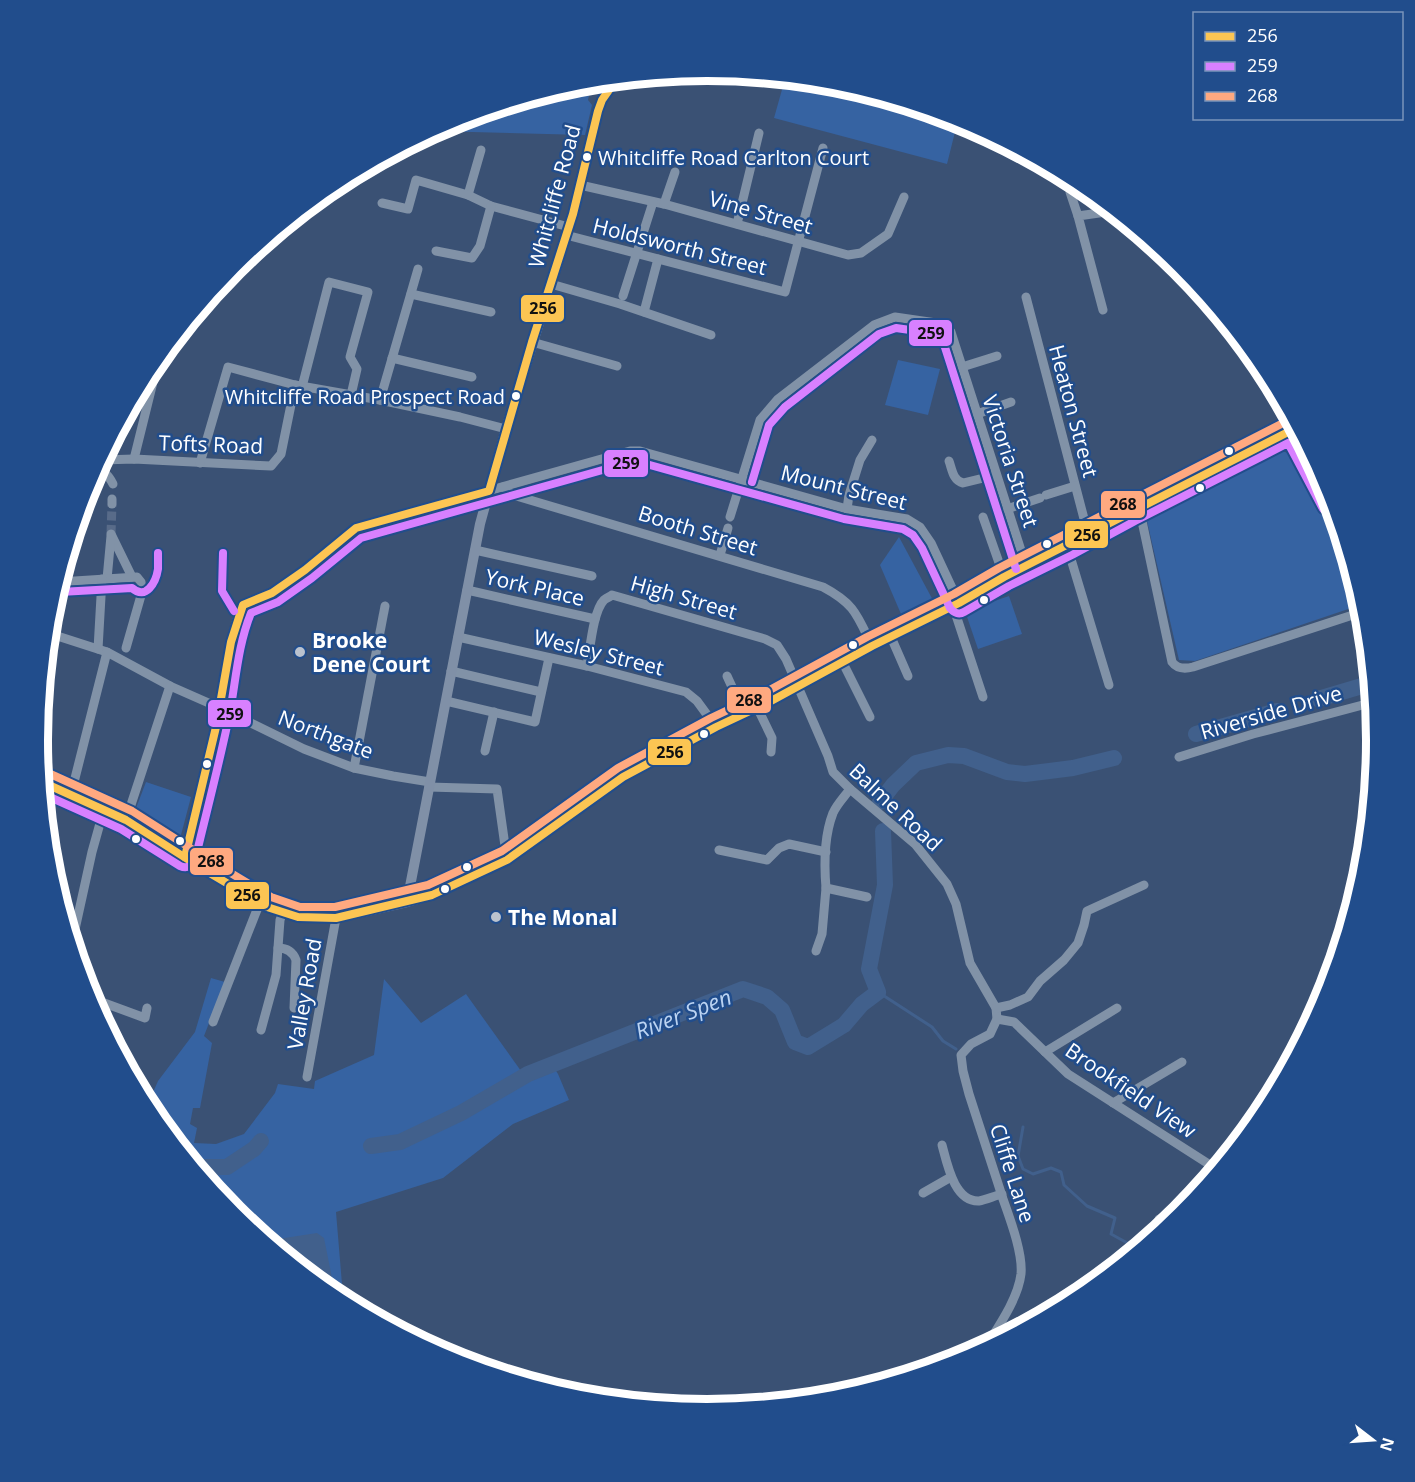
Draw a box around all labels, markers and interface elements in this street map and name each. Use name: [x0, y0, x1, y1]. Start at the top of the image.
legend: [1193, 12, 1403, 120]
text: 256: [1247, 23, 1278, 47]
text: 259: [1247, 53, 1278, 77]
text: 268: [1247, 83, 1278, 107]
street label: Whitcliffe Road: [521, 121, 587, 271]
place label: Whitcliffe Road Carlton Court: [598, 144, 869, 171]
marker: Whitcliffe Road Carlton Court: [581, 151, 593, 163]
street label: Vine Street: [706, 184, 816, 240]
street label: Holdsworth Street: [590, 211, 770, 281]
line badge: 256: [520, 294, 565, 323]
text: 256: [529, 297, 557, 319]
line badge: 259: [908, 319, 953, 347]
text: 259: [917, 322, 945, 344]
street label: Heaton Street: [1043, 342, 1105, 480]
place label: Whitcliffe Road Prospect Road: [225, 383, 505, 410]
marker: Whitcliffe Road Prospect Road: [510, 390, 522, 402]
street label: Victoria Street: [976, 391, 1046, 531]
street label: Tofts Road: [158, 428, 264, 460]
unlabelled marker: [1223, 445, 1235, 457]
line badge: 259: [603, 449, 649, 478]
text: 259: [612, 452, 640, 474]
street label: Mount Street: [778, 458, 910, 516]
unlabelled marker: [1194, 482, 1206, 494]
line badge: 268: [1100, 490, 1146, 519]
text: 268: [1109, 493, 1137, 515]
street label: Booth Street: [635, 499, 761, 561]
line badge: 256: [1064, 520, 1109, 549]
text: 256: [1073, 524, 1101, 546]
unlabelled marker: [1041, 538, 1053, 550]
street label: York Place: [483, 562, 587, 612]
street label: High Street: [628, 568, 740, 626]
unlabelled marker: [978, 594, 990, 606]
street label: Wesley Street: [531, 622, 667, 682]
place label: Brooke Dene Court: [312, 626, 430, 678]
unlabelled marker: [847, 639, 859, 651]
marker: Brooke Dene Court: [293, 645, 307, 659]
street label: Riverside Drive: [1197, 678, 1345, 746]
line badge: 268: [726, 686, 772, 714]
text: 268: [735, 689, 763, 711]
line badge: 259: [207, 699, 252, 728]
text: 259: [216, 703, 244, 725]
street label: Northgate: [274, 703, 378, 765]
unlabelled marker: [698, 728, 710, 740]
line badge: 256: [647, 738, 692, 766]
text: 256: [656, 741, 684, 763]
street label: Balme Road: [844, 757, 948, 857]
unlabelled marker: [201, 758, 213, 770]
unlabelled marker: [130, 833, 142, 845]
unlabelled marker: [174, 835, 186, 847]
line badge: 268: [189, 847, 234, 876]
text: 268: [197, 850, 225, 872]
unlabelled marker: [461, 861, 473, 873]
line badge: 256: [225, 881, 270, 910]
unlabelled marker: [439, 883, 451, 895]
text: 256: [233, 884, 261, 906]
place label: The Monal: [508, 903, 618, 931]
marker: The Monal: [489, 910, 503, 924]
street label: Valley Road: [280, 936, 328, 1052]
water label: River Spen: [630, 981, 736, 1045]
street label: Brookfield View: [1060, 1036, 1202, 1145]
street label: Cliffe Lane: [984, 1120, 1042, 1226]
north arrow: [1343, 1410, 1403, 1470]
text: N: [1375, 1435, 1400, 1454]

